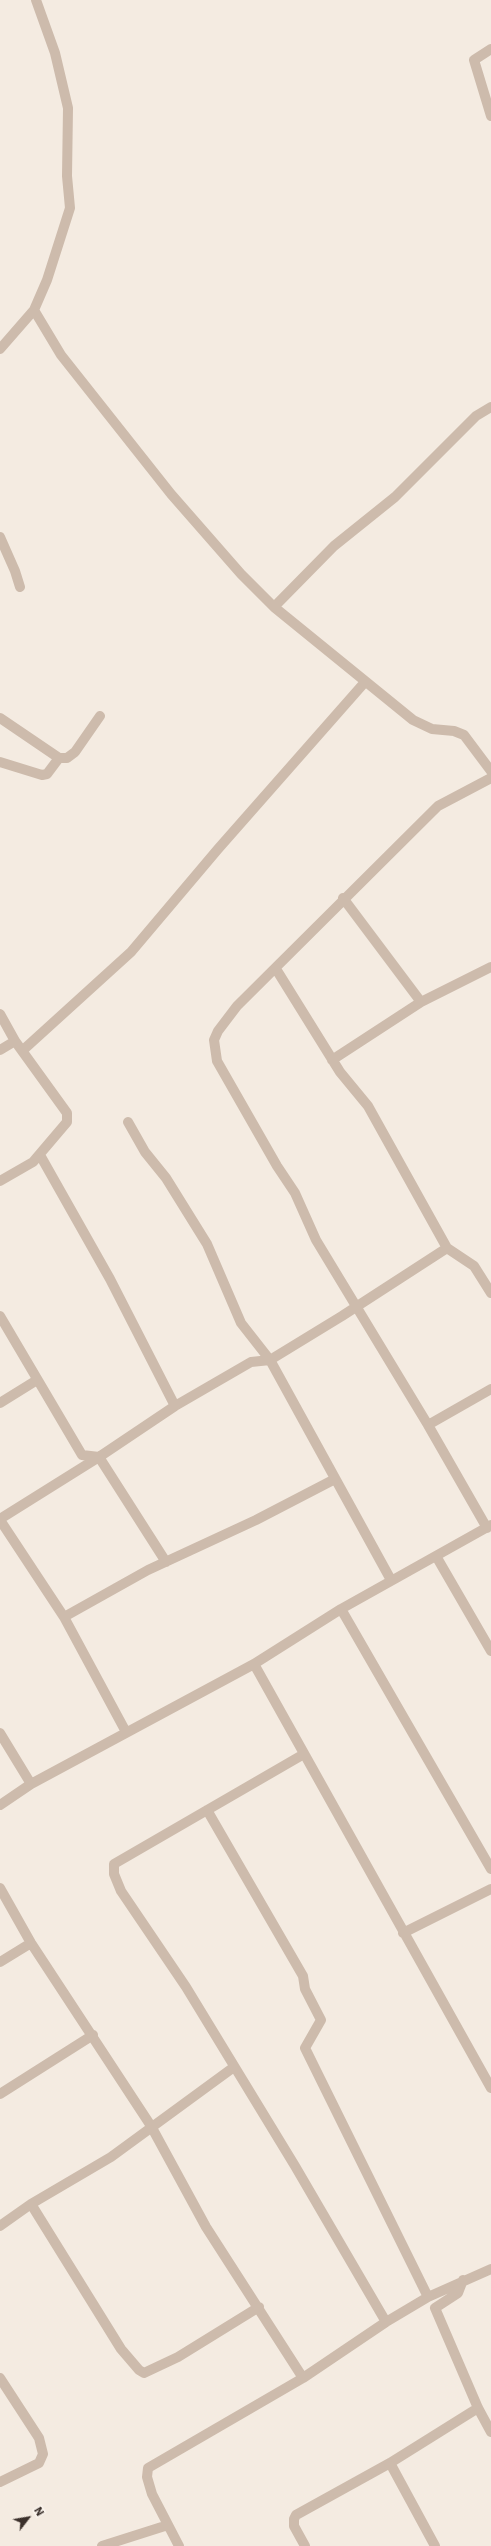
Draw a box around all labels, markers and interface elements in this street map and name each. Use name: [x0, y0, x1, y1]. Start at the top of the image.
north arrow: [8, 2498, 48, 2538]
text: N: [31, 2505, 46, 2518]

